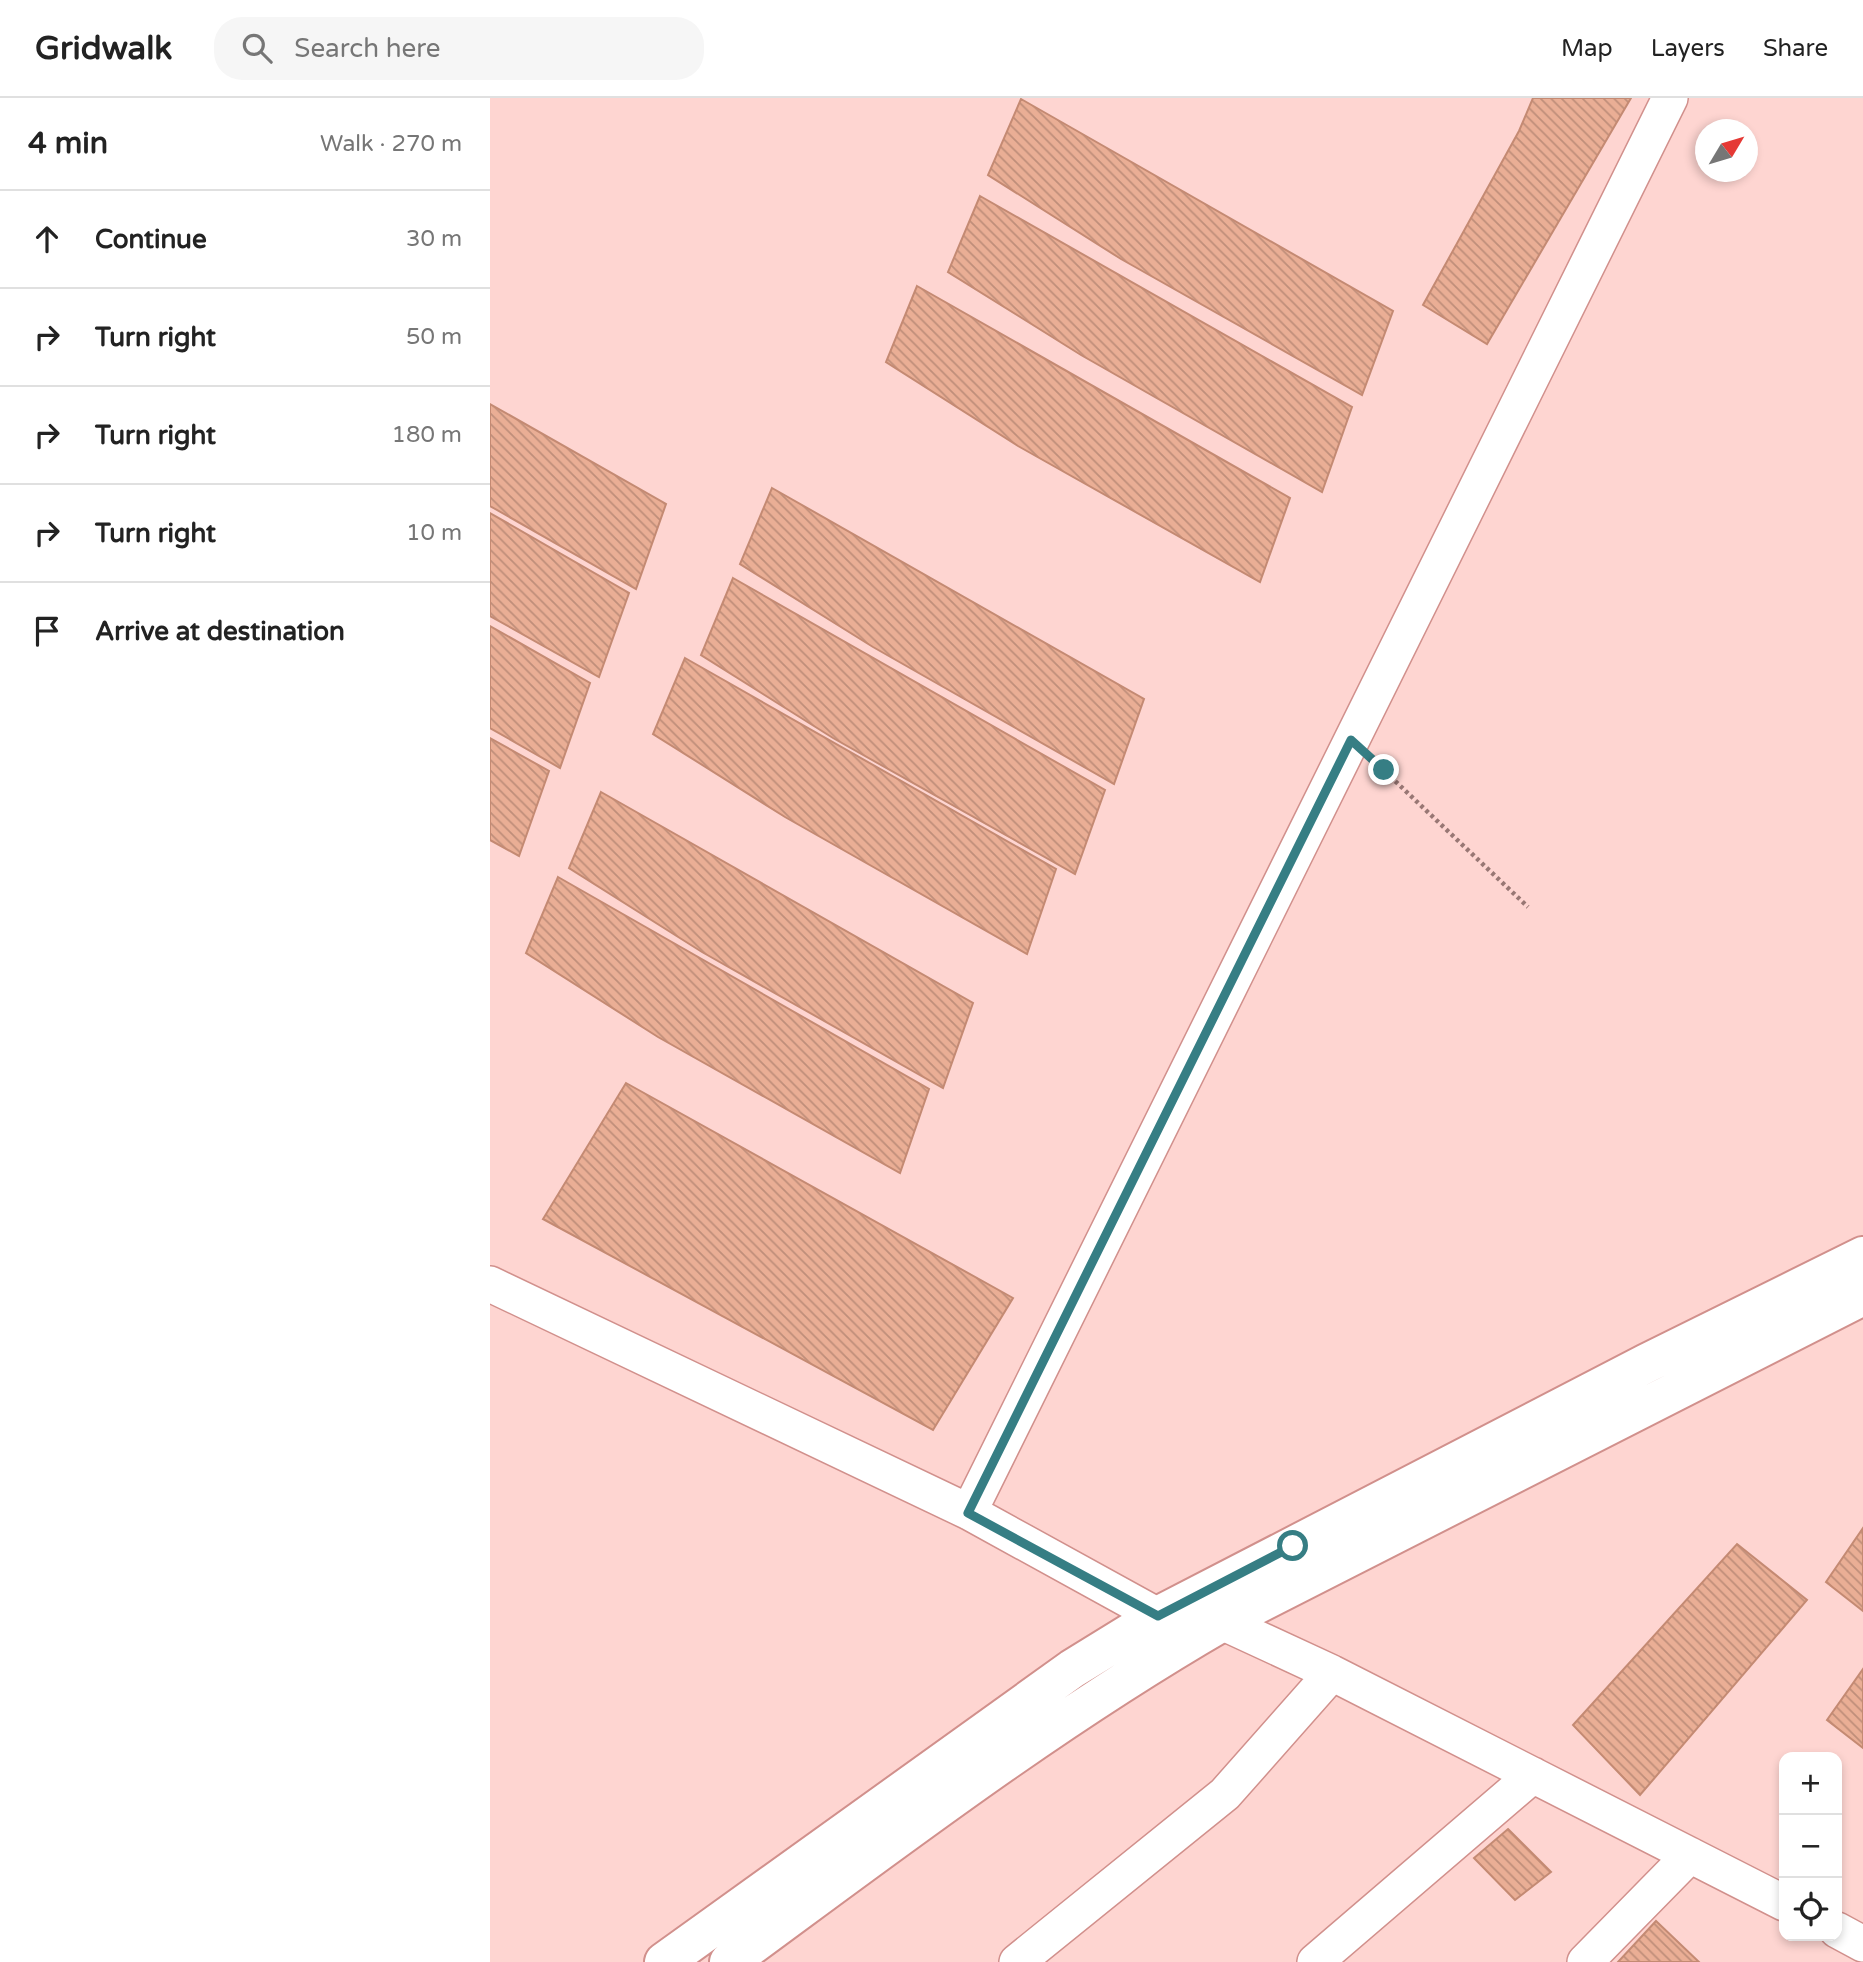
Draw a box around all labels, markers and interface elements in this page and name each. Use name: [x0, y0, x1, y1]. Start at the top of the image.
search box: [214, 17, 704, 80]
text: Gridwalk: [35, 29, 172, 68]
icon: search: [238, 29, 276, 67]
text: Search here: [294, 33, 441, 64]
text: Map: [1561, 34, 1613, 63]
text: Layers: [1651, 34, 1725, 63]
text: Share: [1763, 34, 1828, 63]
north arrow: [1695, 119, 1758, 182]
text: 4 min: [28, 125, 108, 162]
text: Walk · 270 m: [320, 130, 462, 158]
icon: ahead: [28, 220, 66, 258]
text: Continue: [95, 224, 207, 255]
text: 30 m: [406, 225, 462, 253]
icon: right: [28, 318, 66, 356]
text: Turn right: [95, 322, 216, 353]
text: 50 m: [406, 323, 462, 351]
icon: right: [28, 416, 66, 454]
text: Turn right: [95, 420, 216, 451]
text: 180 m: [392, 421, 462, 449]
icon: right: [28, 514, 66, 552]
text: Turn right: [95, 518, 216, 549]
text: 10 m: [406, 519, 462, 547]
icon: arrive: [28, 612, 66, 650]
text: Arrive at destination: [95, 616, 345, 647]
route end: [1368, 754, 1399, 785]
route start: [1277, 1530, 1308, 1561]
map controls: [1779, 1752, 1842, 1941]
button: +: [1779, 1752, 1842, 1815]
button: −: [1779, 1815, 1842, 1878]
button: locate: [1779, 1878, 1842, 1941]

